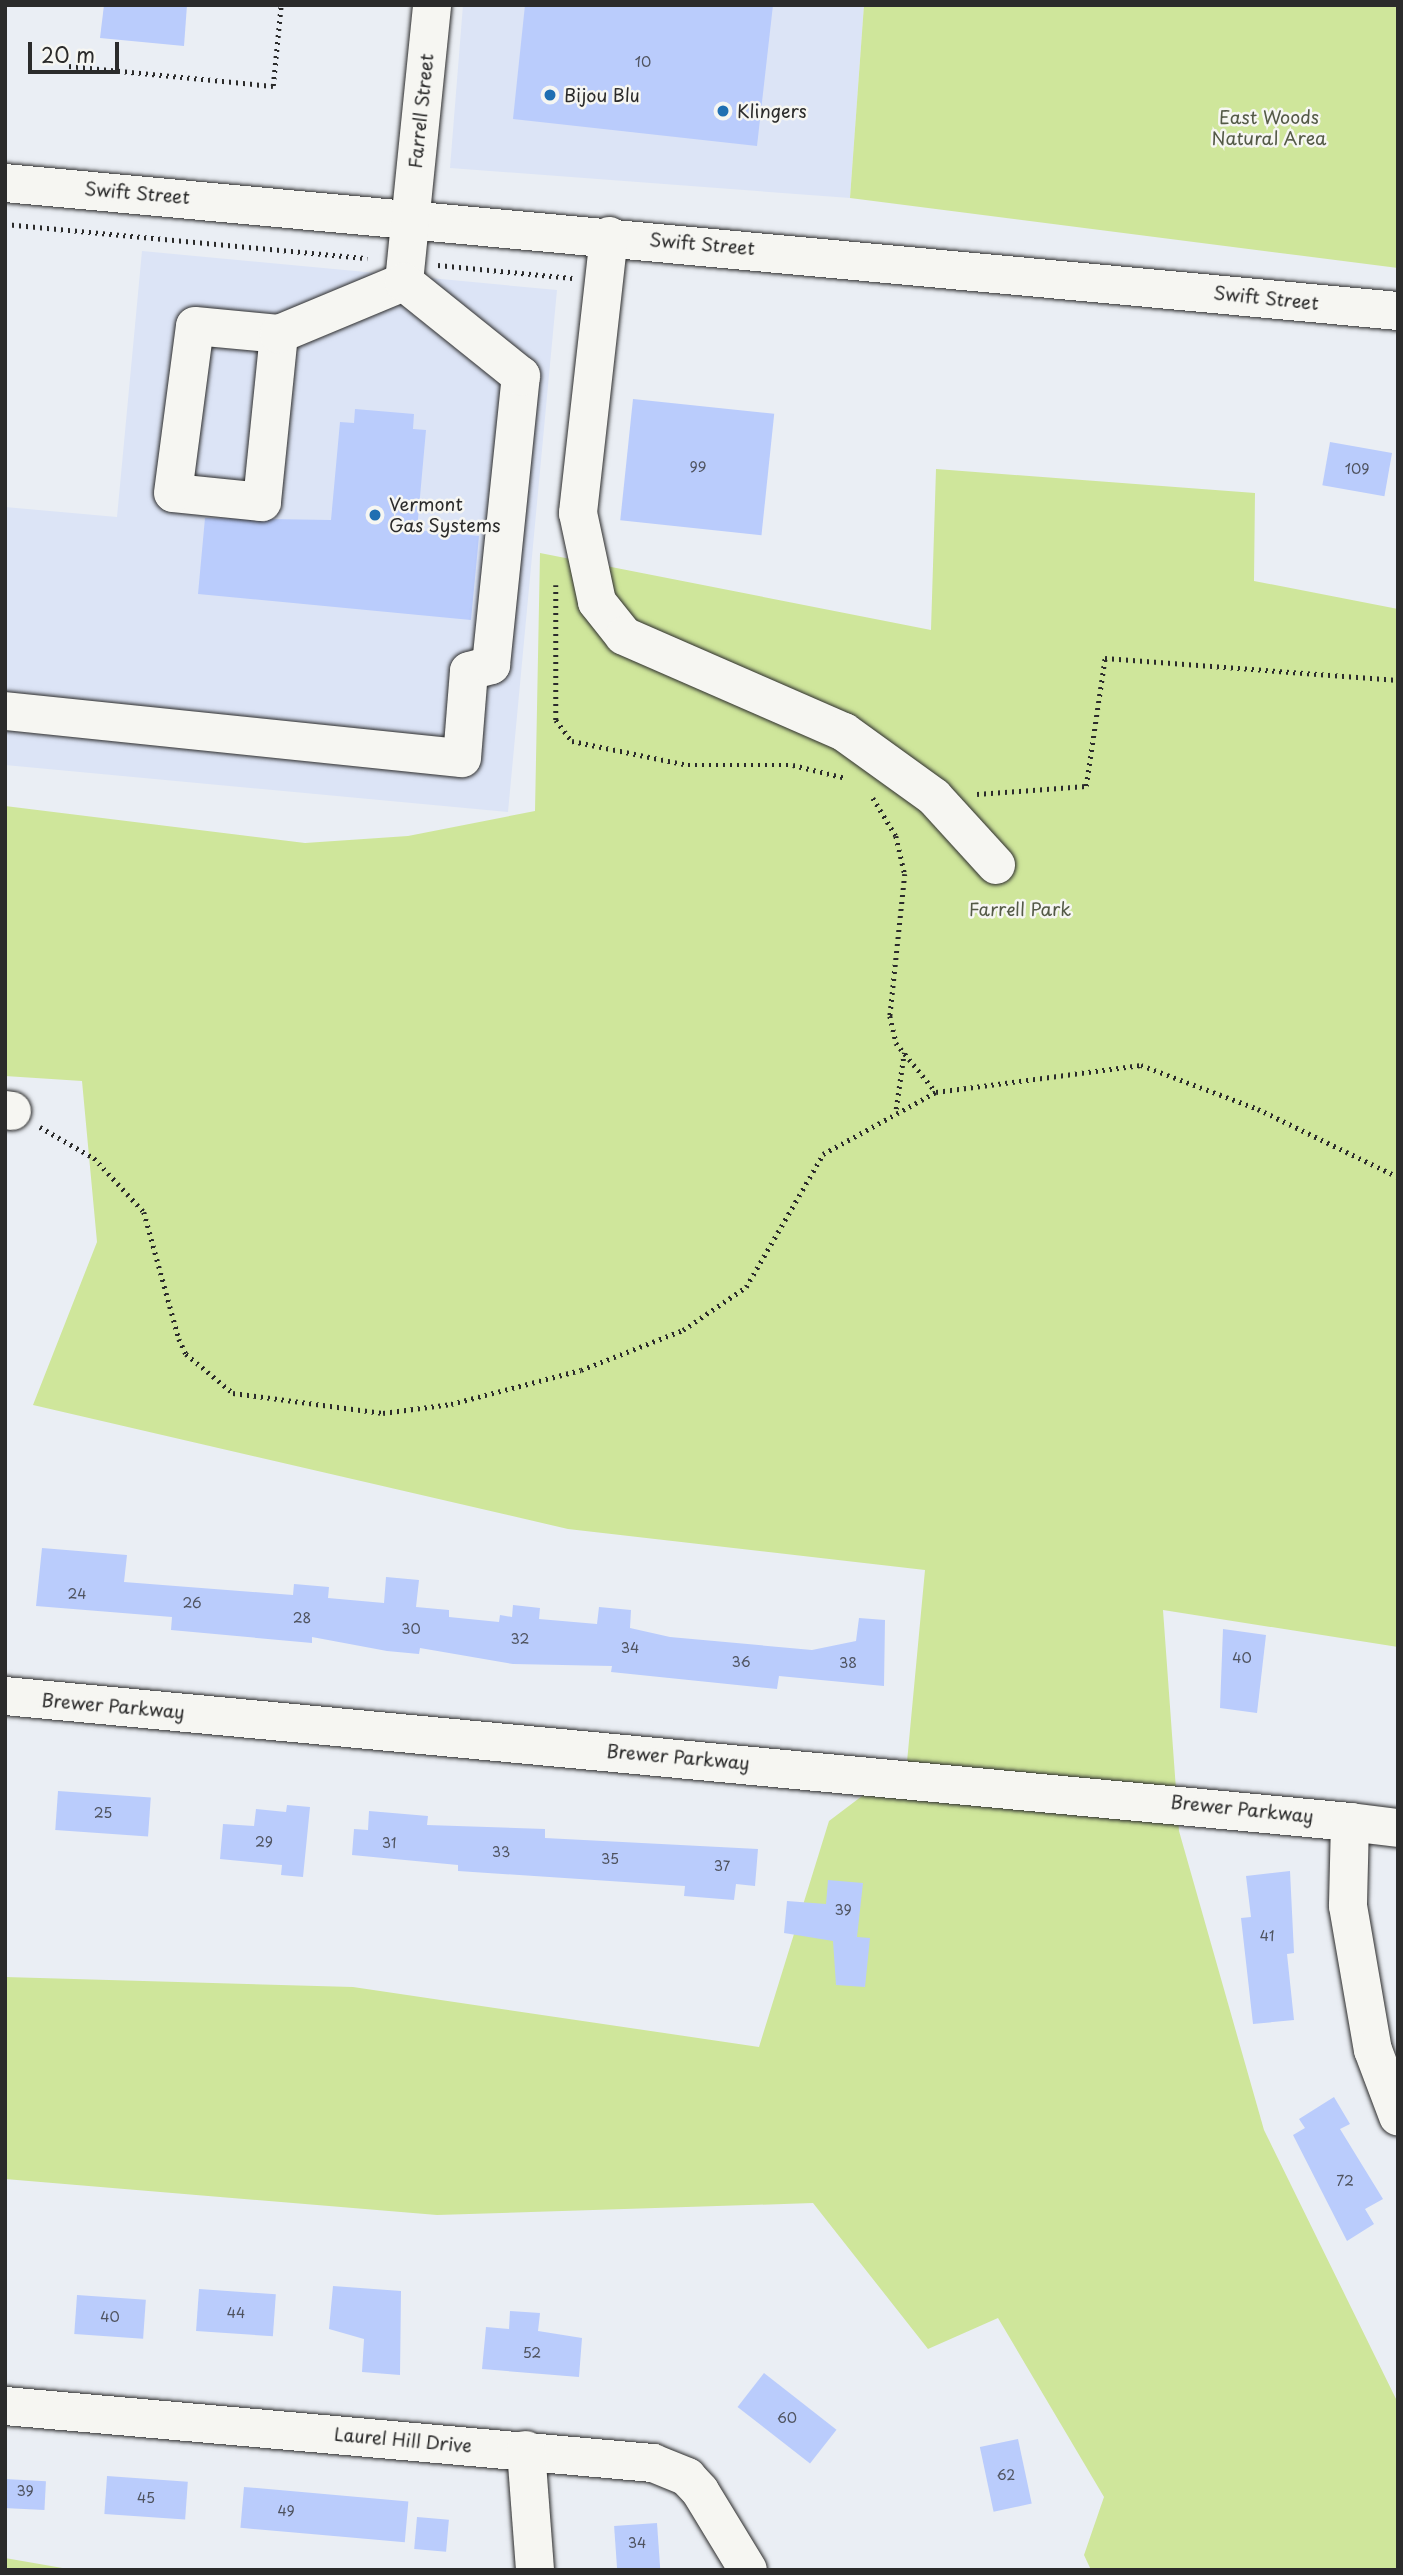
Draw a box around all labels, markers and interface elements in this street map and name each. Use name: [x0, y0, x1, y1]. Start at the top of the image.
scale bar: [32, 28, 122, 72]
text: 20 m: [41, 38, 95, 70]
street label: Farrell Street: [404, 52, 438, 170]
house number: 10: [635, 54, 651, 70]
place label: Bijou Blu: [564, 84, 639, 106]
marker: Bijou Blu: [542, 87, 558, 103]
place label: Klingers: [737, 100, 807, 122]
marker: Klingers: [715, 103, 731, 119]
park label: East Woods Natural Area: [1211, 107, 1327, 150]
street label: Swift Street: [83, 178, 191, 208]
street label: Swift Street: [648, 229, 756, 259]
street label: Swift Street: [1212, 282, 1320, 314]
house number: 99: [689, 459, 707, 475]
house number: 109: [1345, 461, 1369, 477]
place label: Vermont Gas Systems: [389, 494, 501, 536]
marker: Vermont Gas Systems: [367, 507, 383, 523]
park label: Farrell Park: [969, 898, 1071, 920]
house number: 24: [68, 1586, 86, 1602]
house number: 26: [182, 1595, 202, 1611]
house number: 28: [293, 1610, 311, 1626]
house number: 30: [401, 1621, 421, 1637]
house number: 32: [511, 1631, 529, 1647]
house number: 34: [621, 1640, 639, 1656]
house number: 40: [1232, 1650, 1252, 1666]
house number: 36: [731, 1654, 751, 1670]
house number: 38: [839, 1655, 857, 1671]
street label: Brewer Parkway: [41, 1689, 185, 1723]
street label: Brewer Parkway: [606, 1740, 750, 1774]
street label: Brewer Parkway: [1170, 1791, 1314, 1827]
house number: 25: [94, 1805, 112, 1821]
house number: 29: [255, 1834, 273, 1850]
house number: 31: [382, 1835, 396, 1851]
house number: 33: [492, 1844, 510, 1860]
house number: 35: [601, 1851, 619, 1867]
house number: 37: [714, 1858, 730, 1874]
house number: 39: [834, 1902, 852, 1918]
house number: 41: [1260, 1928, 1274, 1944]
house number: 72: [1336, 2173, 1354, 2189]
house number: 44: [227, 2305, 245, 2321]
house number: 40: [100, 2309, 120, 2325]
house number: 52: [523, 2345, 541, 2361]
house number: 60: [777, 2410, 797, 2426]
street label: Laurel Hill Drive: [332, 2423, 474, 2457]
house number: 62: [997, 2467, 1015, 2483]
house number: 39: [16, 2483, 34, 2499]
house number: 45: [137, 2490, 155, 2506]
house number: 49: [277, 2503, 295, 2519]
house number: 34: [628, 2535, 646, 2551]

